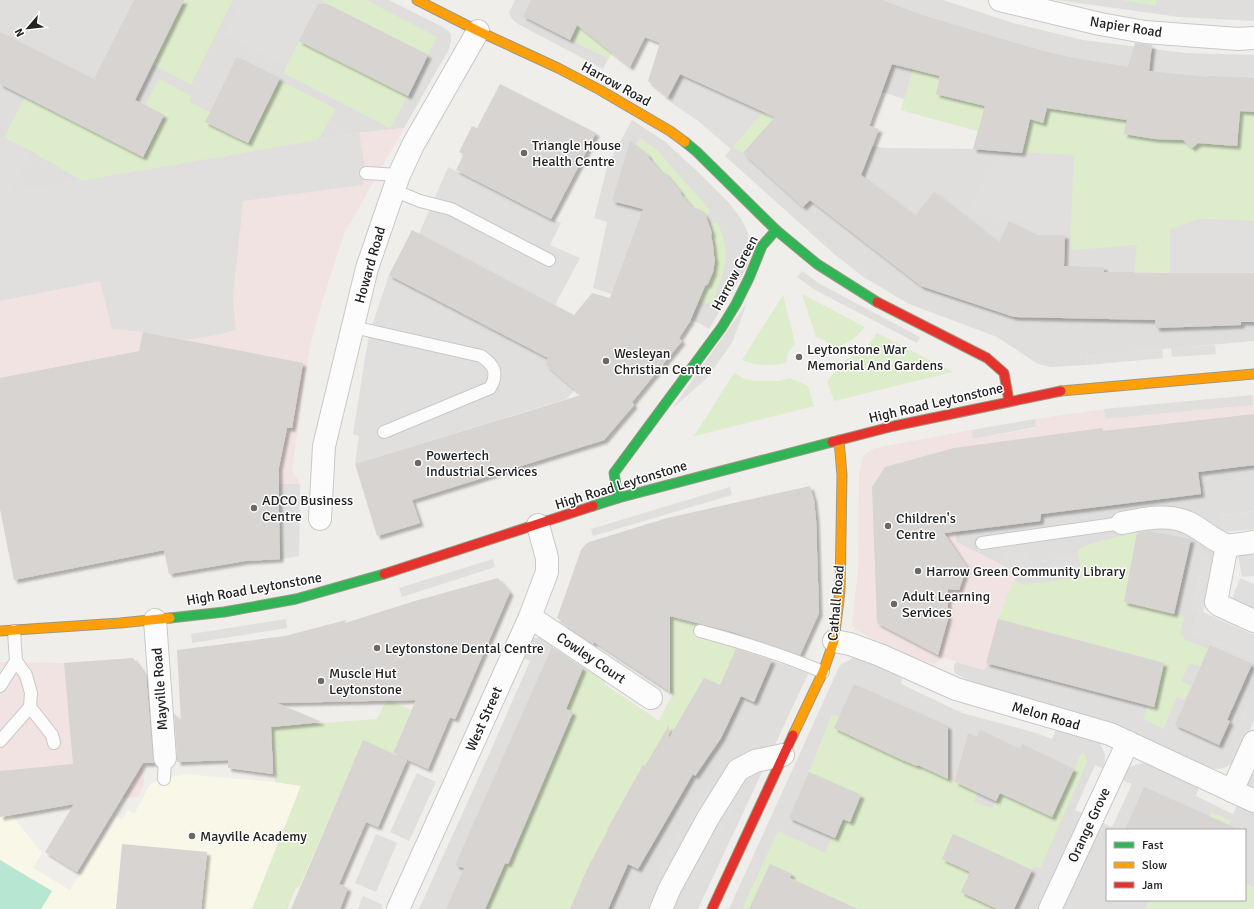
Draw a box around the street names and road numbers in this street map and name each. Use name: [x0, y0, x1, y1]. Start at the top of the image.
street label: Napier Road: [1089, 13, 1163, 41]
street label: Harrow Road: [578, 58, 654, 110]
street label: Howard Road: [351, 225, 389, 305]
street label: Harrow Green: [708, 233, 762, 313]
street label: High Road Leytonstone: [867, 379, 1005, 427]
street label: High Road Leytonstone: [553, 457, 689, 513]
street label: Cathall Road: [824, 564, 848, 642]
street label: High Road Leytonstone: [185, 569, 323, 609]
street label: Cowley Court: [553, 629, 629, 687]
street label: Mayville Road: [149, 647, 171, 731]
street label: West Street: [462, 684, 506, 754]
street label: Melon Road: [1010, 698, 1082, 734]
street label: Orange Grove: [1064, 785, 1114, 865]

